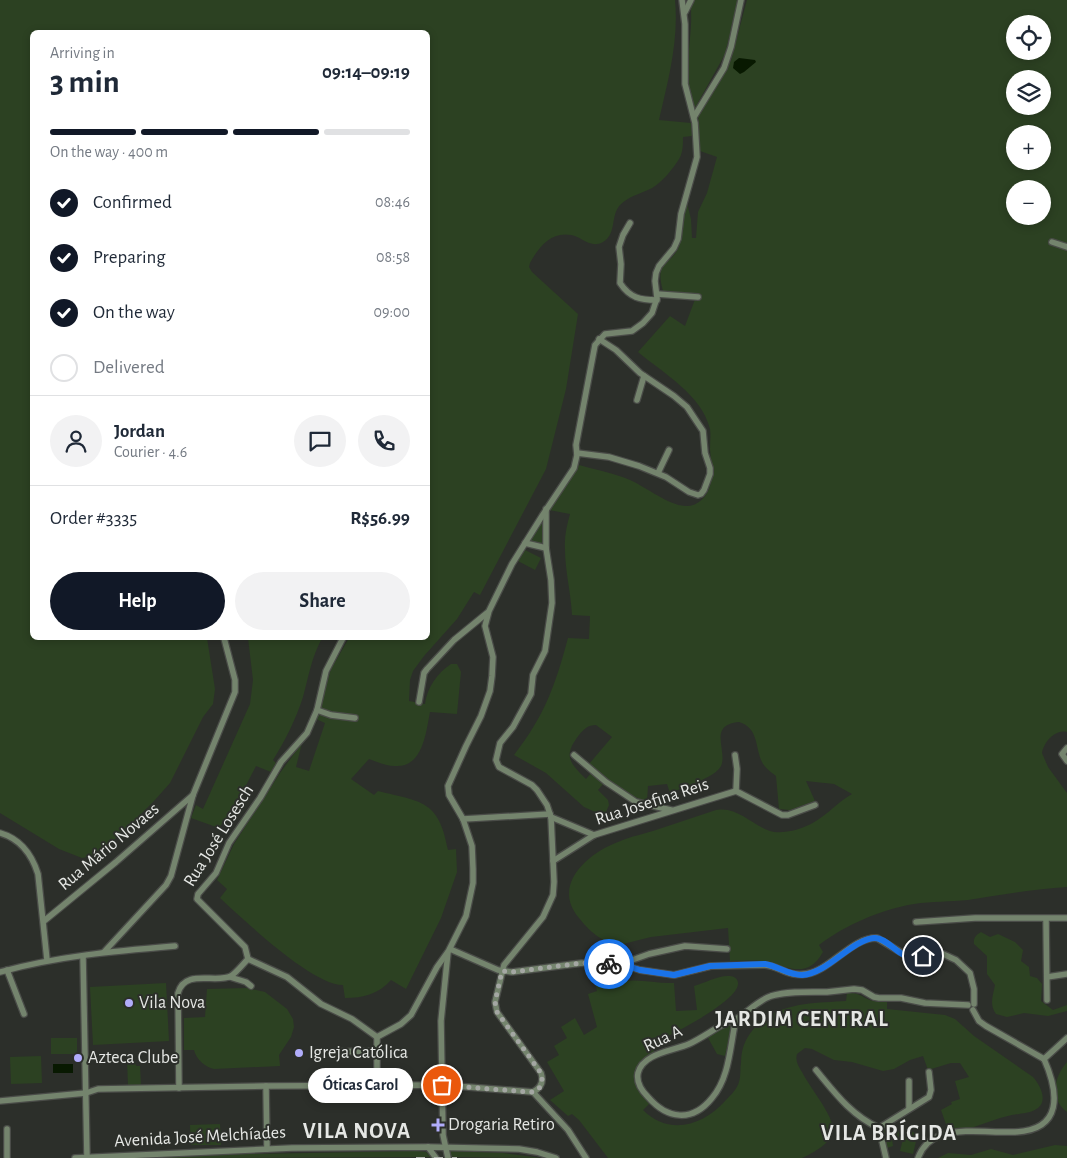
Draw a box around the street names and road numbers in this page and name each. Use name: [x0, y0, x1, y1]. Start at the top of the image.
street label: Rua Josefina Reis: [593, 775, 711, 829]
street label: Rua José Losesch: [181, 782, 257, 890]
street label: Rua Mário Novaes: [55, 800, 163, 894]
street label: Rua A: [641, 1022, 686, 1056]
street label: Avenida José Melchíades: [114, 1124, 286, 1150]

